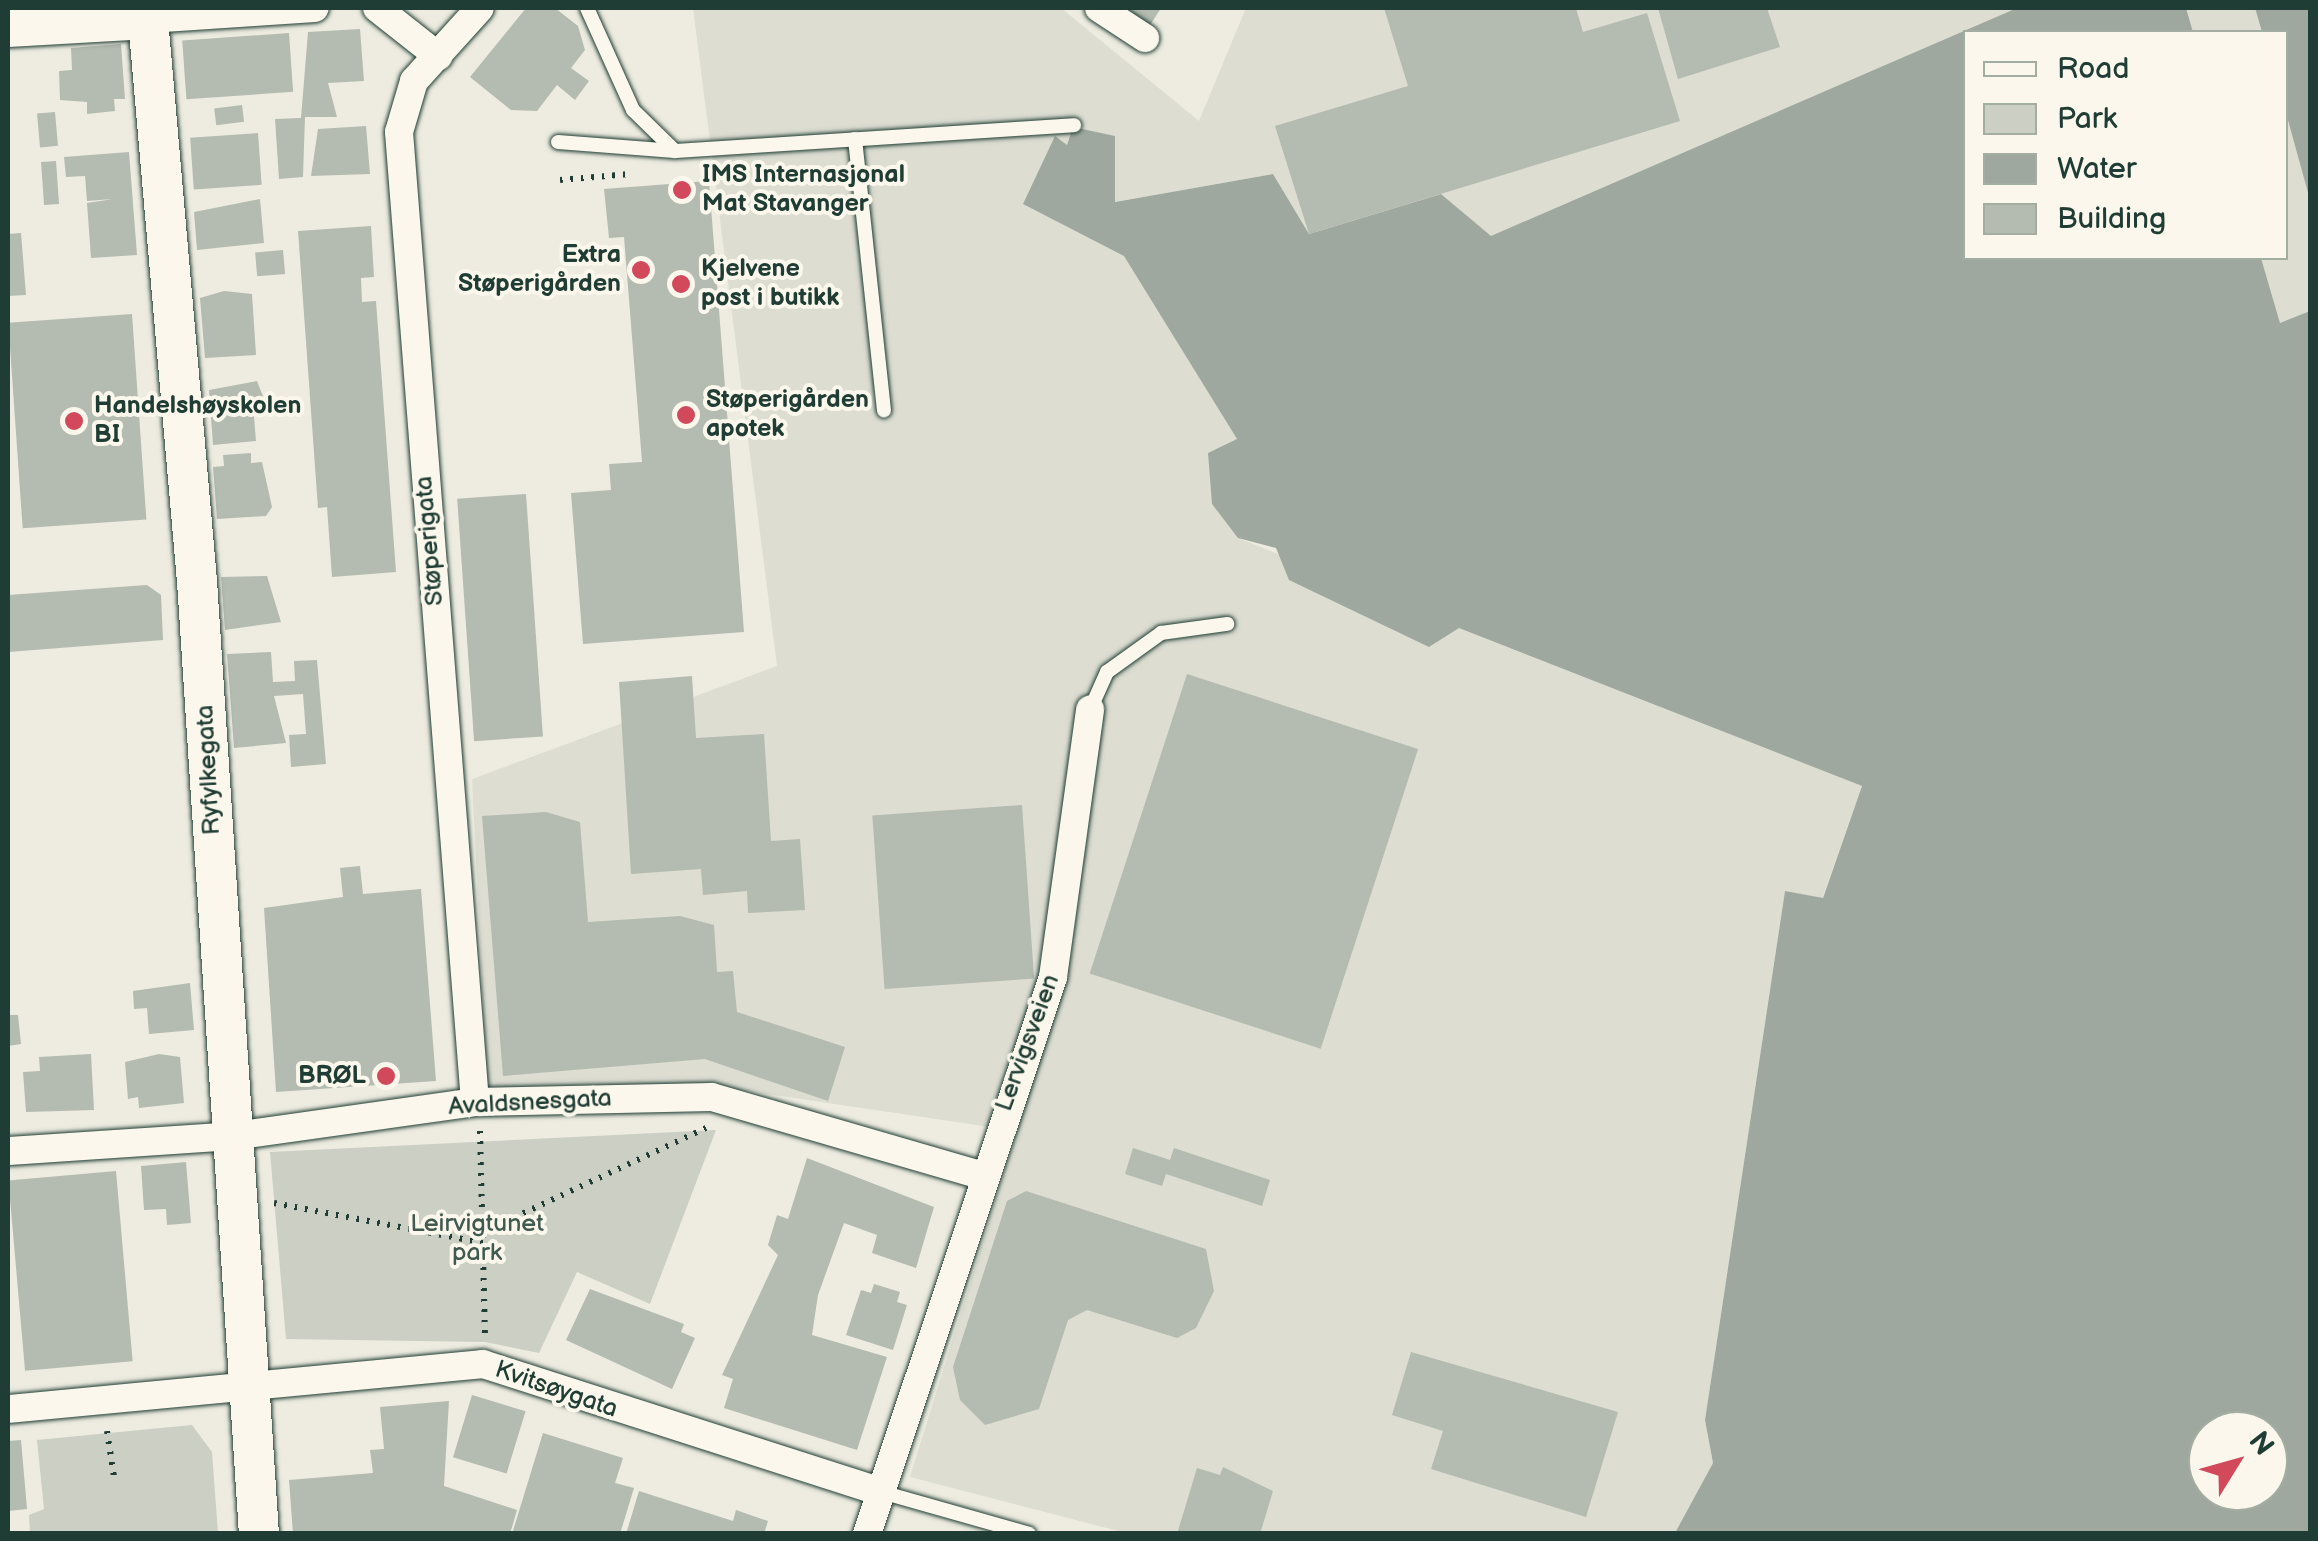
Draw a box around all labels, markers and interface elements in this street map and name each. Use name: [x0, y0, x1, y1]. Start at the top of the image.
legend: [1963, 30, 2288, 260]
text: Road: [2057, 51, 2130, 87]
text: Park: [2057, 101, 2117, 137]
text: Water: [2057, 151, 2137, 187]
place label: IMS Internasjonal Mat Stavanger: [702, 161, 905, 220]
marker: IMS Internasjonal Mat Stavanger: [671, 179, 693, 201]
text: Building: [2057, 201, 2166, 237]
place label: Extra Støperigården: [458, 241, 621, 300]
place label: Kjelvene post i butikk: [701, 255, 839, 314]
marker: Extra Støperigården: [630, 259, 652, 281]
marker: Kjelvene post i butikk: [670, 273, 692, 295]
place label: Støperigården apotek: [706, 386, 869, 445]
place label: Handelshøyskolen BI: [94, 392, 301, 451]
marker: Støperigården apotek: [675, 404, 697, 426]
marker: Handelshøyskolen BI: [63, 410, 85, 432]
street label: Støperigata: [409, 475, 451, 607]
street label: Ryfylkegata: [191, 704, 227, 836]
street label: Lervigsveien: [989, 970, 1067, 1116]
place label: BRØL: [298, 1061, 366, 1091]
marker: BRØL: [375, 1065, 397, 1087]
street label: Avaldsnesgata: [448, 1084, 612, 1122]
park label: Leirvigtunet park: [410, 1210, 544, 1269]
street label: Kvitsøygata: [491, 1355, 621, 1425]
north arrow: [2188, 1411, 2288, 1511]
text: N: [2241, 1426, 2280, 1462]

